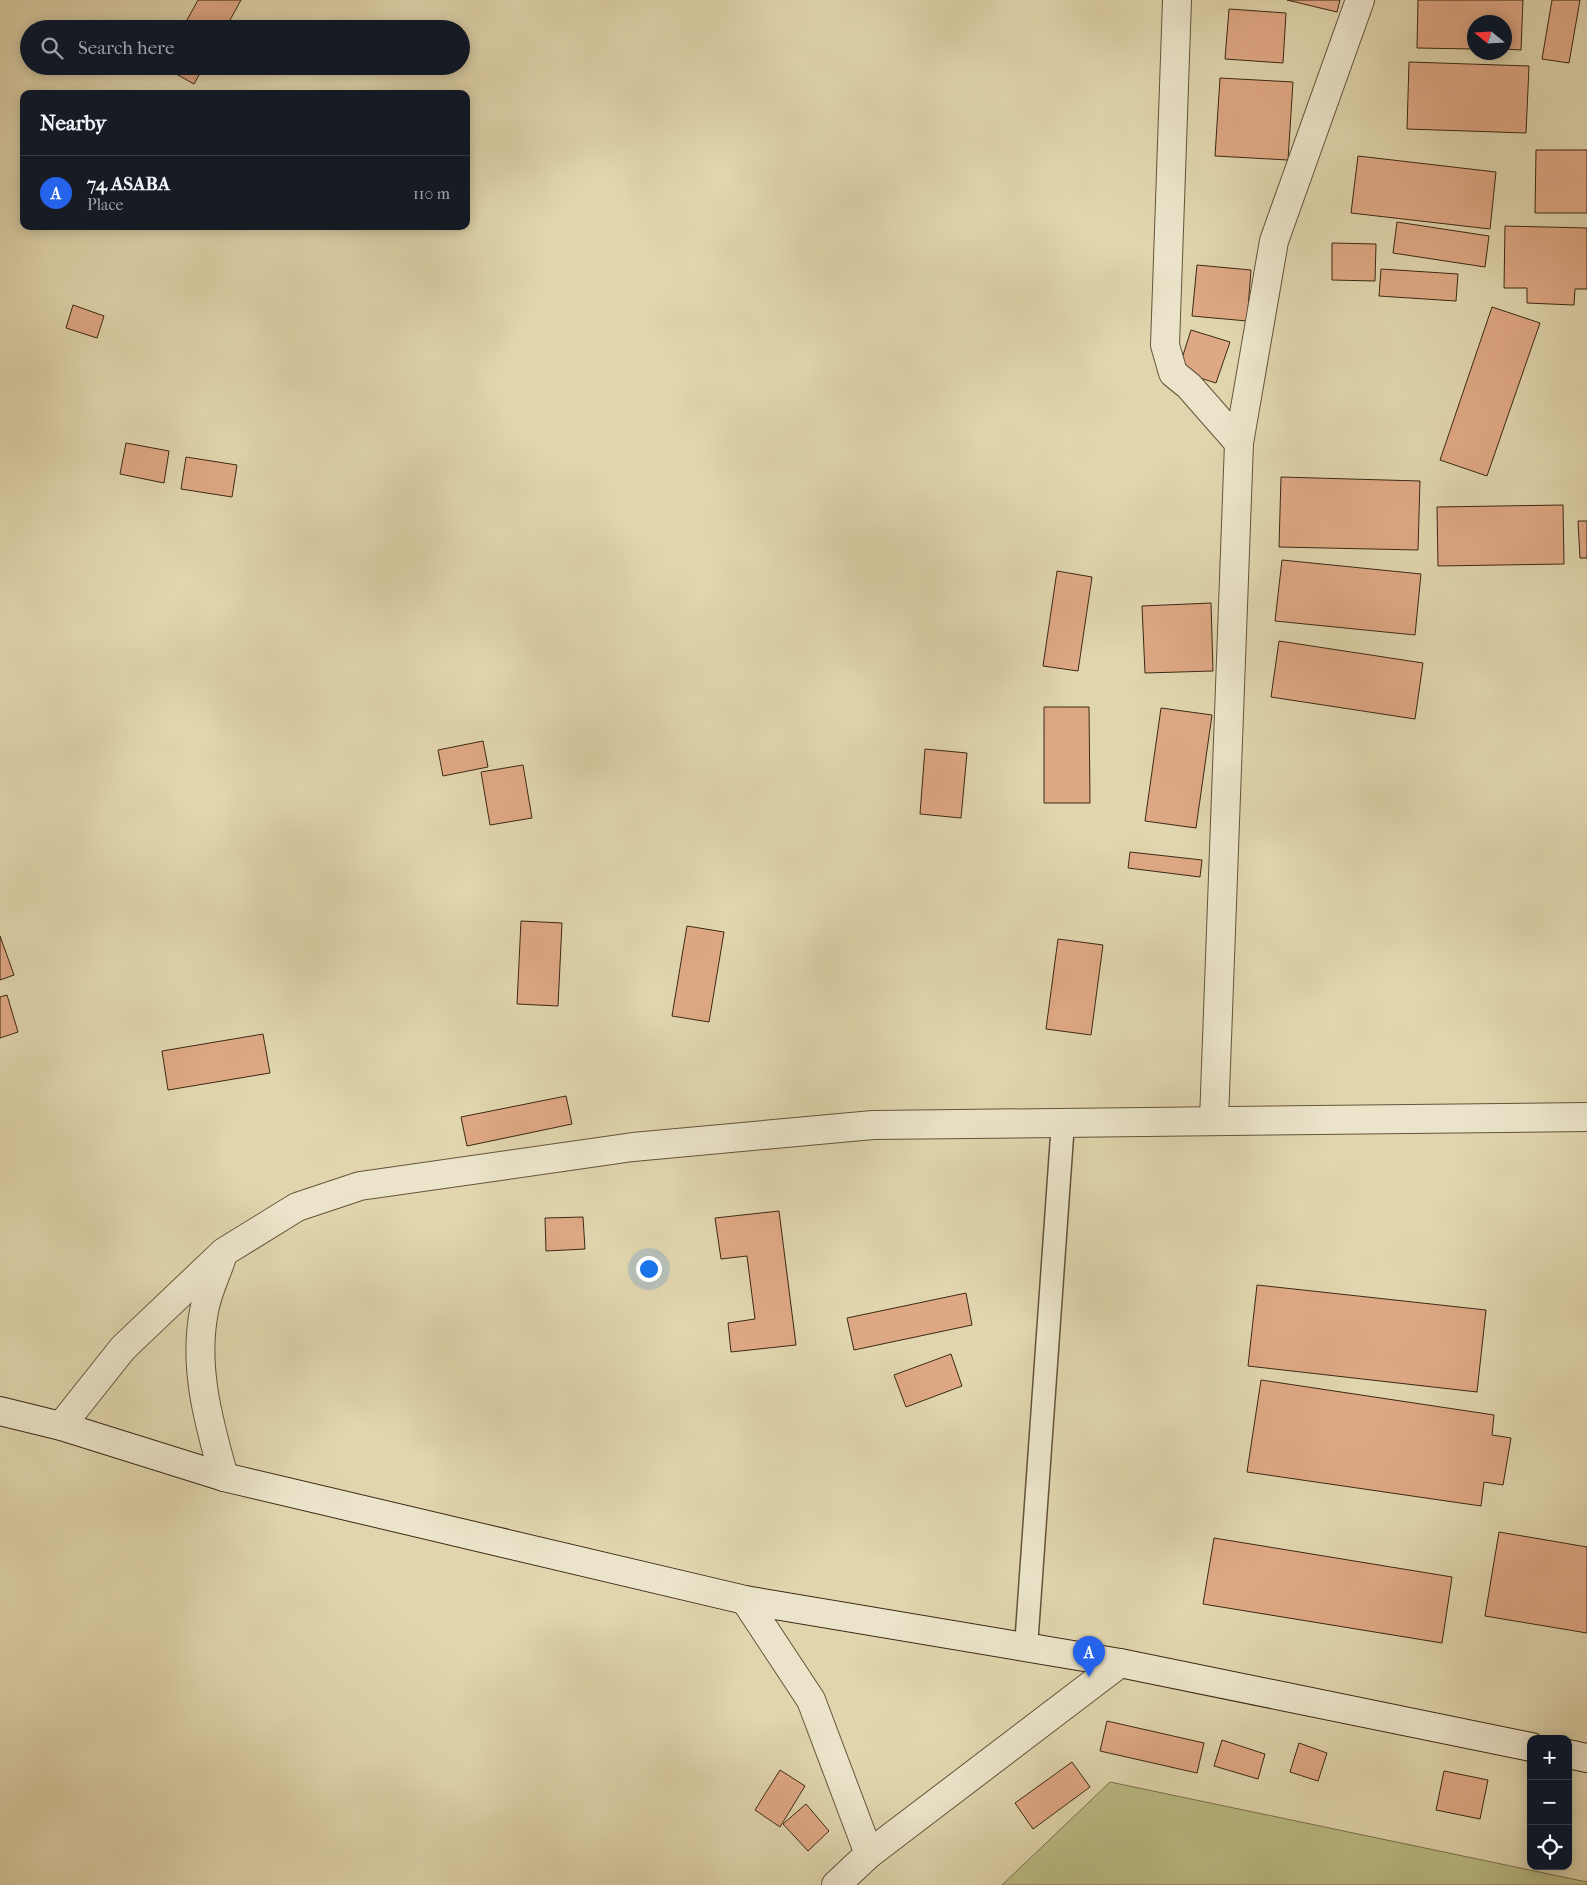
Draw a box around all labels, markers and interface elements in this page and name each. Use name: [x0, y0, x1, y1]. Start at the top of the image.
north arrow: [1467, 15, 1512, 60]
search box: [20, 20, 470, 75]
icon: search: [38, 34, 66, 62]
text: Search here: [78, 37, 174, 59]
text: Nearby: [40, 111, 106, 135]
text: 74 ASABA: [87, 173, 170, 195]
text: A: [51, 184, 61, 203]
text: 110 m: [413, 184, 450, 203]
text: Place: [87, 195, 123, 214]
your location: [636, 1256, 662, 1282]
pin: A: [1073, 1636, 1105, 1677]
map controls: [1527, 1735, 1572, 1870]
button: +: [1527, 1735, 1572, 1780]
button: −: [1527, 1780, 1572, 1825]
button: locate: [1527, 1825, 1572, 1870]

